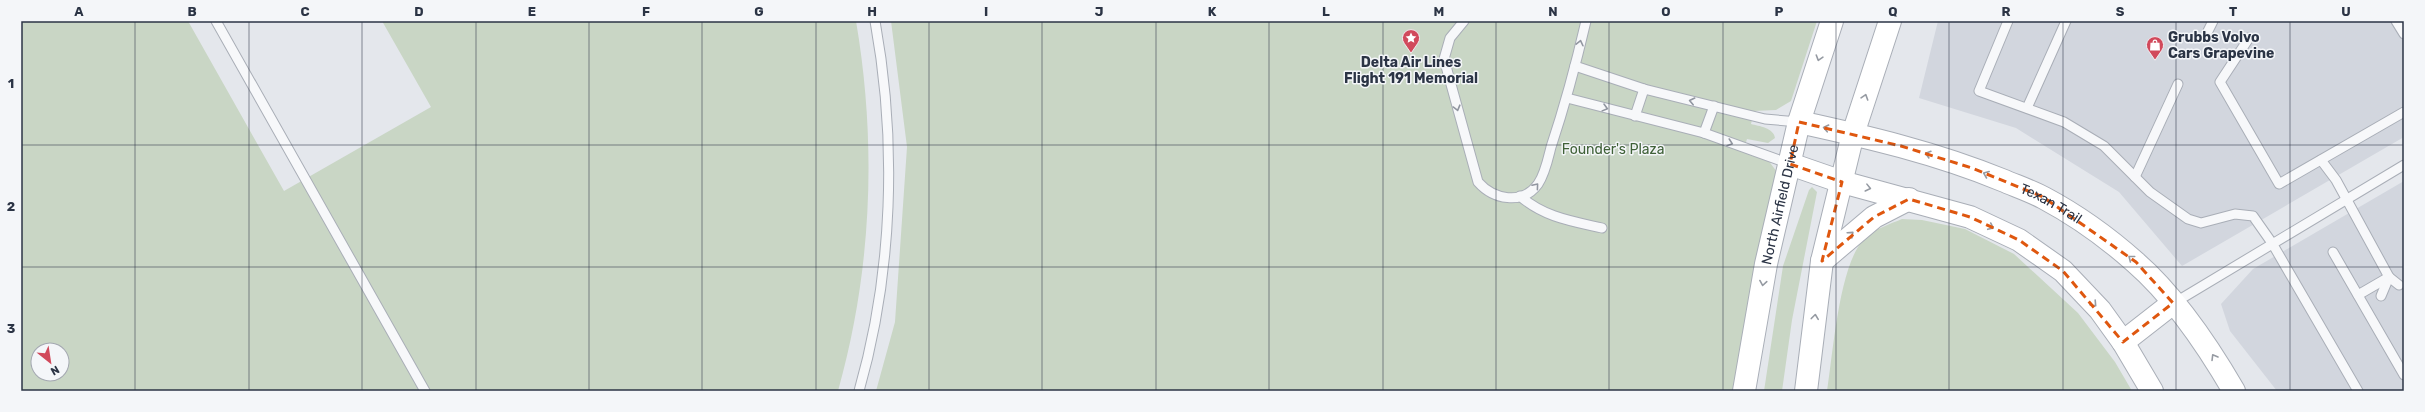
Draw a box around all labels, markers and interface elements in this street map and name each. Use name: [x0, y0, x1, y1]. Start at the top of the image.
text: A: [74, 4, 84, 19]
text: B: [187, 4, 197, 19]
text: C: [300, 4, 310, 19]
text: D: [414, 4, 424, 19]
text: E: [528, 4, 536, 19]
text: F: [642, 4, 650, 19]
text: G: [754, 4, 764, 19]
text: H: [867, 4, 877, 19]
text: I: [984, 4, 988, 19]
text: J: [1095, 4, 1103, 19]
text: K: [1208, 4, 1217, 19]
text: L: [1322, 4, 1330, 19]
text: M: [1434, 4, 1444, 19]
text: N: [1548, 4, 1558, 19]
text: O: [1661, 4, 1671, 19]
text: P: [1775, 4, 1784, 19]
text: Q: [1888, 4, 1898, 19]
text: R: [2002, 4, 2011, 19]
text: S: [2116, 4, 2125, 19]
text: T: [2229, 4, 2237, 19]
text: U: [2341, 4, 2351, 19]
place icon: Delta Air Lines Flight 191 Memorial: [1401, 28, 1421, 53]
place label: Grubbs Volvo Cars Grapevine: [2168, 29, 2274, 62]
shop icon: Grubbs Volvo Cars Grapevine: [2145, 35, 2165, 60]
one-way arrow: [1576, 40, 1584, 47]
place label: Delta Air Lines Flight 191 Memorial: [1344, 54, 1478, 87]
one-way arrow: [1815, 54, 1824, 61]
text: 1: [8, 76, 14, 91]
one-way arrow: [1861, 93, 1869, 100]
one-way arrow: [1689, 97, 1695, 105]
one-way arrow: [1601, 103, 1608, 112]
one-way arrow: [1452, 104, 1461, 111]
one-way arrow: [1823, 124, 1829, 133]
one-way arrow: [1727, 138, 1734, 146]
park label: Founder's Plaza: [1562, 141, 1664, 158]
street label: North Airfield Drive: [1758, 143, 1803, 266]
one-way arrow: [1924, 150, 1931, 159]
one-way arrow: [1982, 170, 1989, 178]
street label: Texan Trail: [2018, 180, 2085, 228]
one-way arrow: [1531, 183, 1538, 190]
one-way arrow: [1864, 183, 1871, 192]
text: 2: [7, 199, 15, 214]
one-way arrow: [1987, 222, 1995, 230]
one-way arrow: [1846, 232, 1854, 239]
one-way arrow: [2128, 256, 2135, 263]
one-way arrow: [1759, 280, 1768, 287]
one-way arrow: [2089, 299, 2097, 307]
one-way arrow: [1810, 314, 1819, 320]
text: 3: [7, 321, 16, 336]
north arrow: [30, 342, 70, 382]
one-way arrow: [2212, 354, 2219, 361]
text: N: [48, 363, 61, 378]

